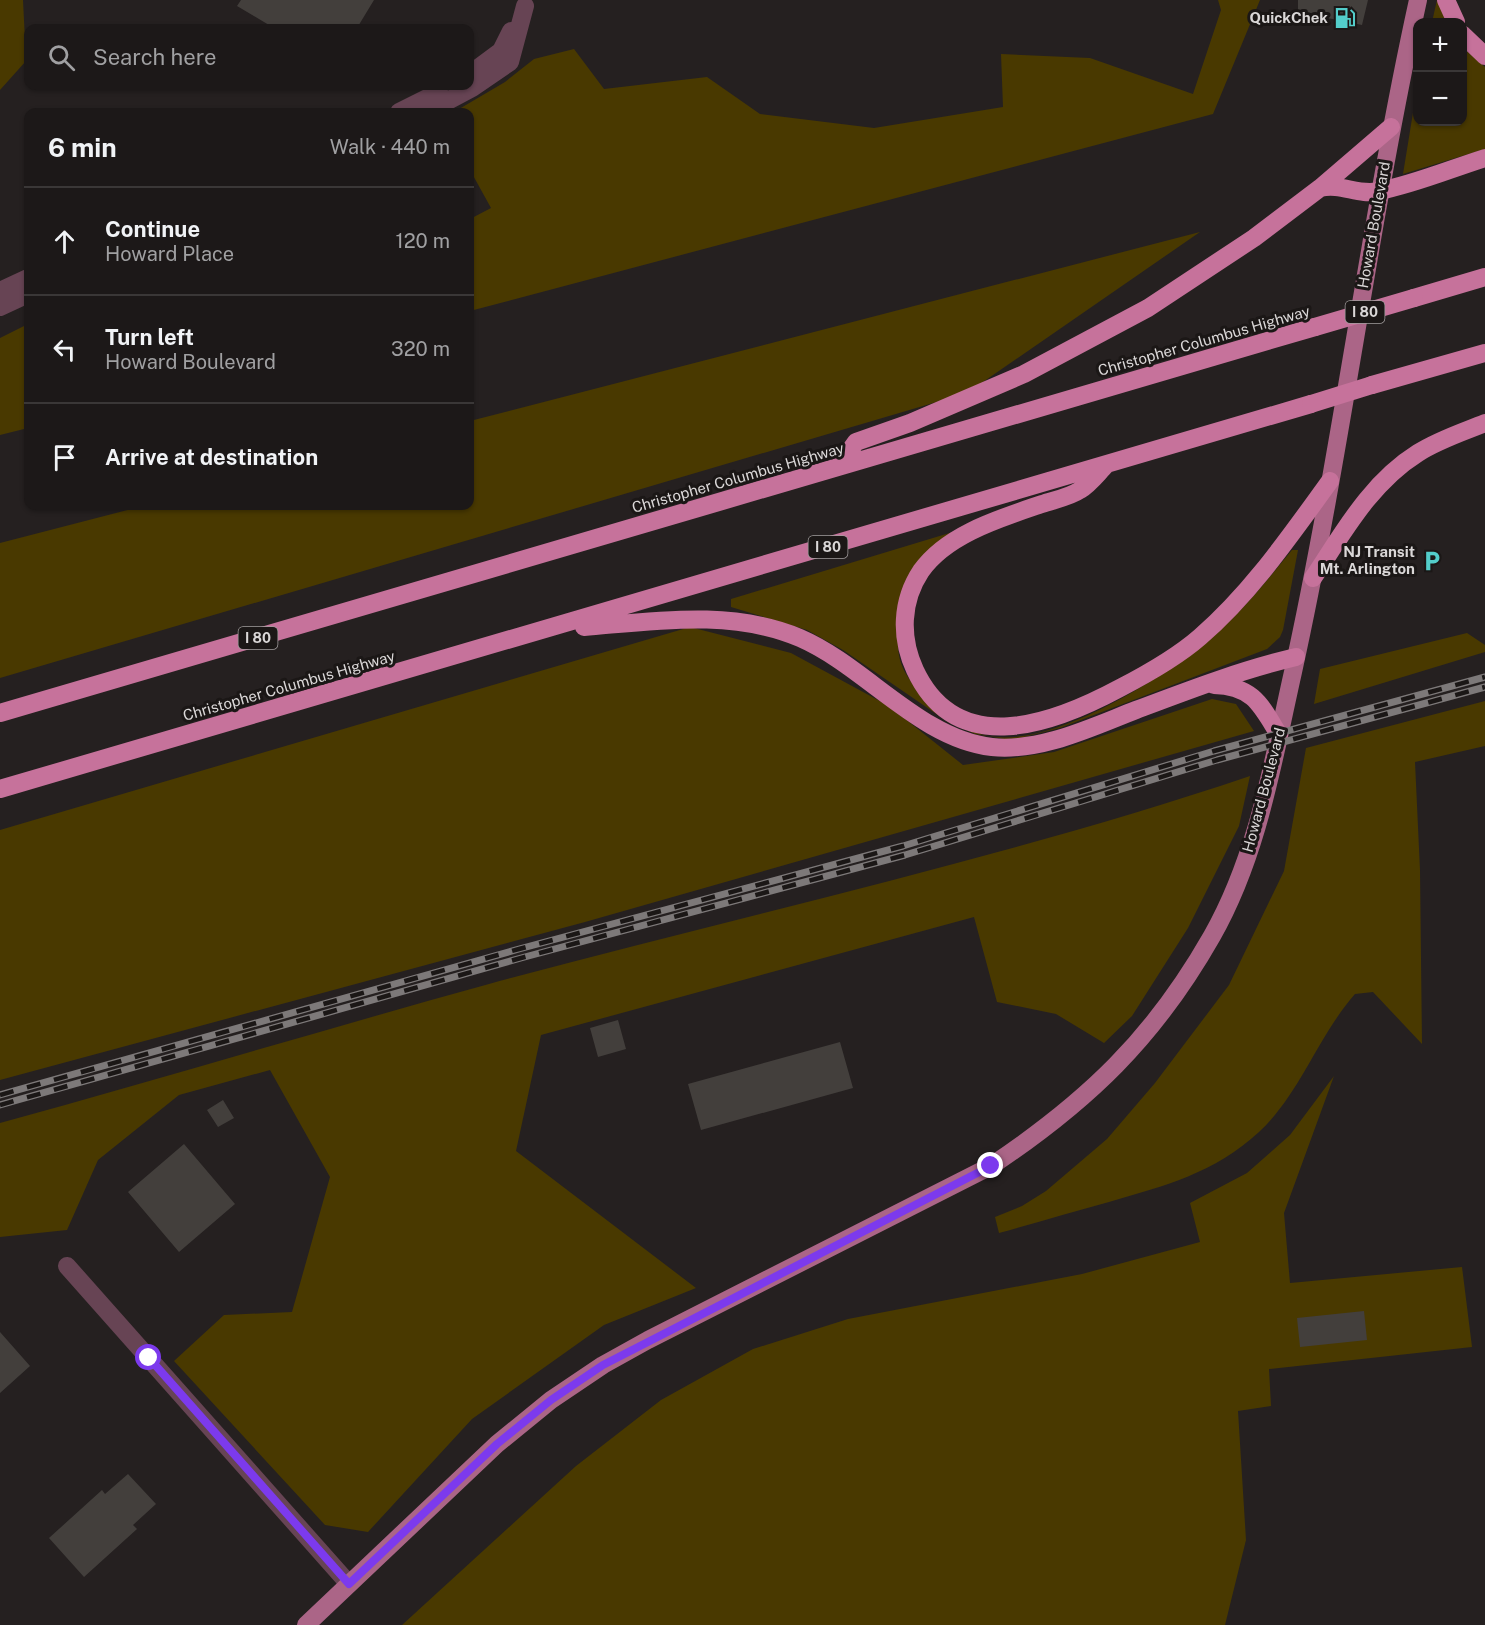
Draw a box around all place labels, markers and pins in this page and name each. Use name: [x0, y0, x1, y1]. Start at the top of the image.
fuel station icon: QuickChek: [1333, 6, 1357, 30]
place label: QuickChek: [1250, 9, 1328, 26]
place label: NJ Transit Mt. Arlington: [1320, 543, 1415, 577]
parking icon: NJ Transit Mt. Arlington: [1420, 549, 1444, 573]

